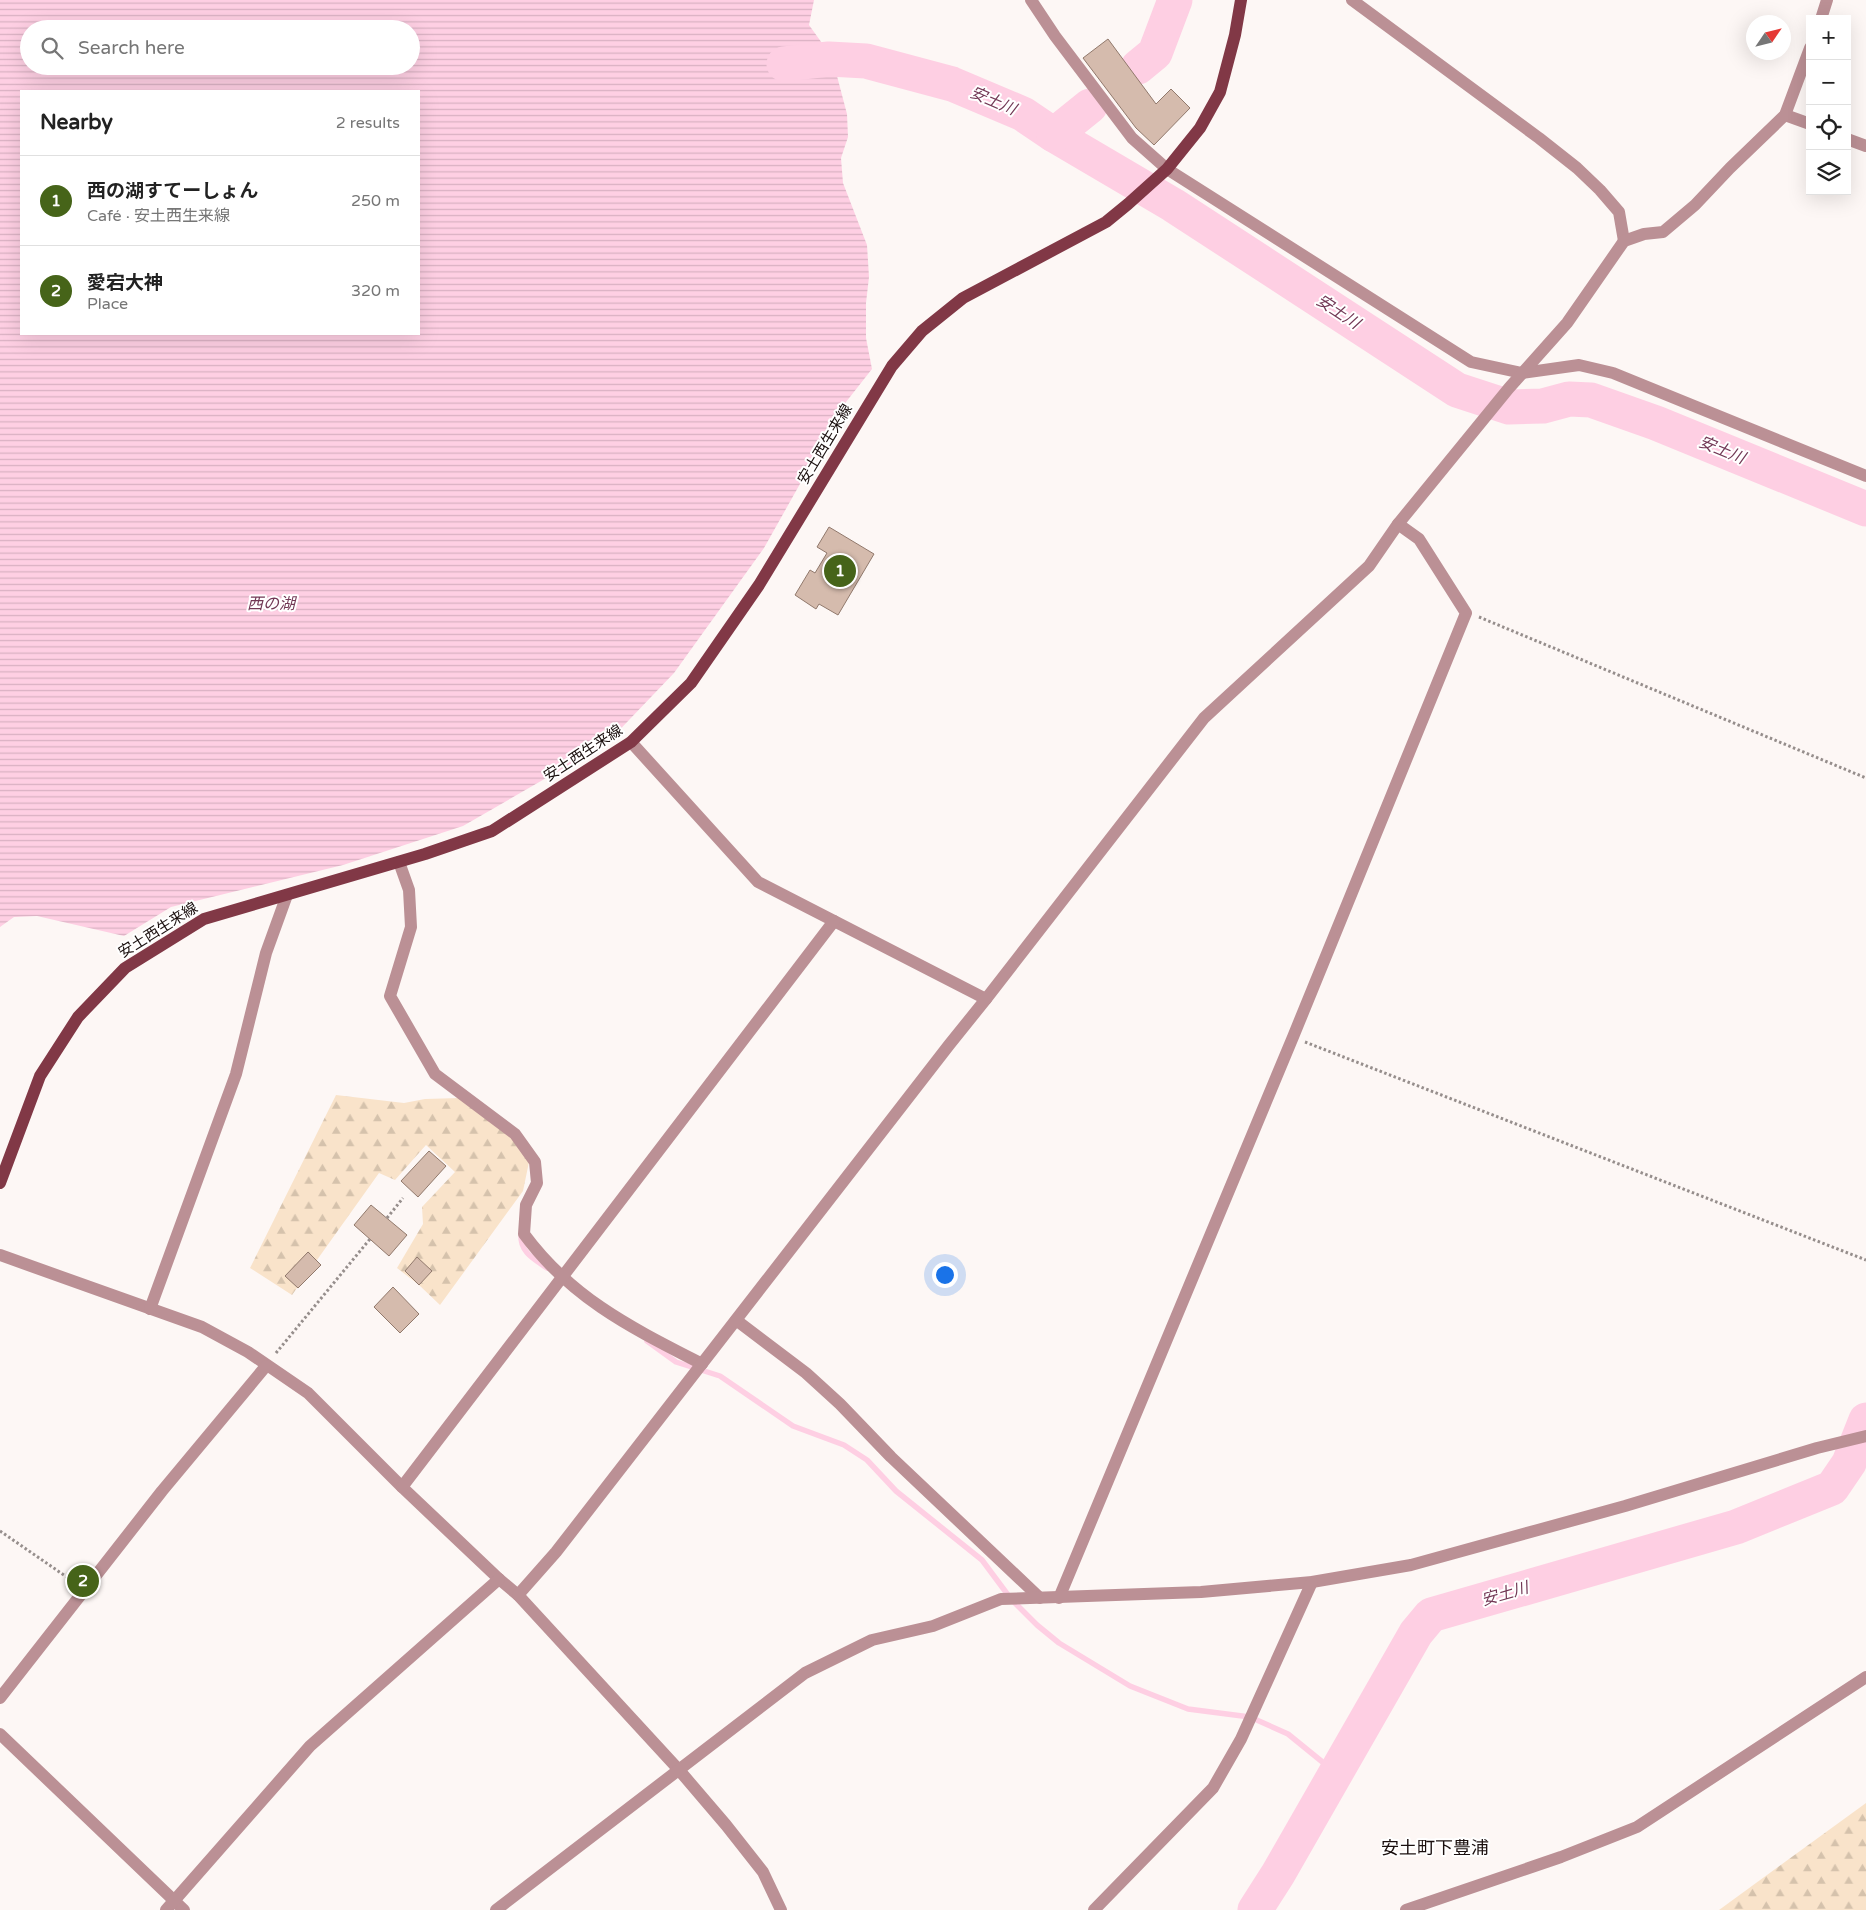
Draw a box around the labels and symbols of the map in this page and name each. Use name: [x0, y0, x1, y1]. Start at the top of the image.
north arrow: [1746, 15, 1791, 60]
water label: 安土川: [967, 82, 1021, 120]
water label: 安土川: [1312, 291, 1365, 335]
street label: 安土西生来線: [794, 401, 856, 487]
water label: 安土川: [1696, 432, 1750, 469]
pin: 1: [824, 552, 856, 590]
water label: 西の湖: [247, 594, 298, 614]
street label: 安土西生来線: [540, 721, 626, 785]
street label: 安土西生来線: [115, 899, 201, 961]
your location: [932, 1262, 958, 1288]
pin: 2: [67, 1562, 99, 1600]
water label: 安土川: [1479, 1577, 1533, 1610]
district label: 安土町下豊浦: [1381, 1837, 1489, 1859]

